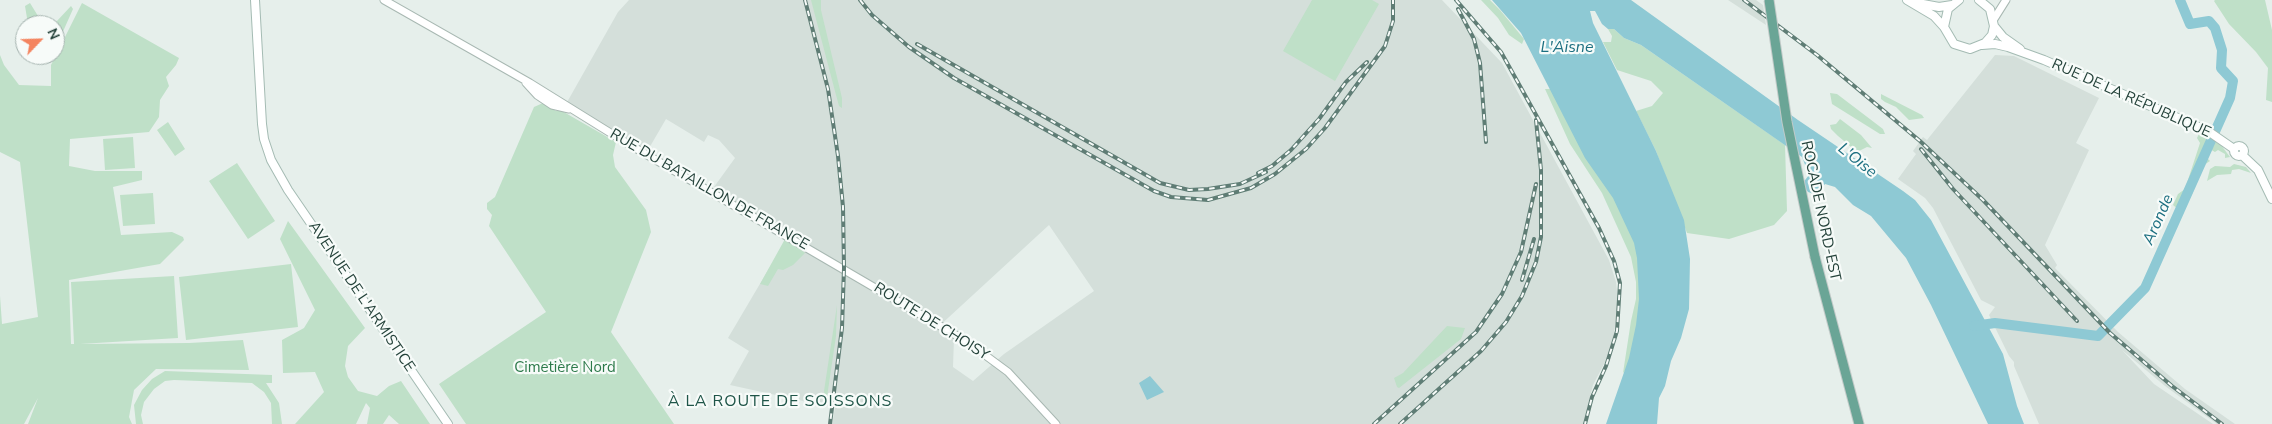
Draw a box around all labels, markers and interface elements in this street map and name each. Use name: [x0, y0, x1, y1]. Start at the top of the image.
north arrow: [15, 15, 65, 65]
text: N: [42, 25, 64, 43]
water label: L'Aisne: [1541, 38, 1593, 58]
street label: RUE DE LA RÉPUBLIQUE: [2049, 56, 2213, 142]
street label: RUE DU BATAILLON DE FRANCE: [606, 125, 812, 255]
street label: ROCADE NORD-EST: [1796, 139, 1844, 283]
water label: L'Oise: [1834, 140, 1880, 182]
water label: Aronde: [2139, 192, 2179, 248]
street label: AVENUE DE L'ARMISTICE: [304, 218, 418, 376]
street label: ROUTE DE CHOISY: [870, 279, 992, 365]
park label: Cimetière Nord: [514, 359, 616, 377]
district label: À LA ROUTE DE SOISSONS: [665, 392, 895, 412]

